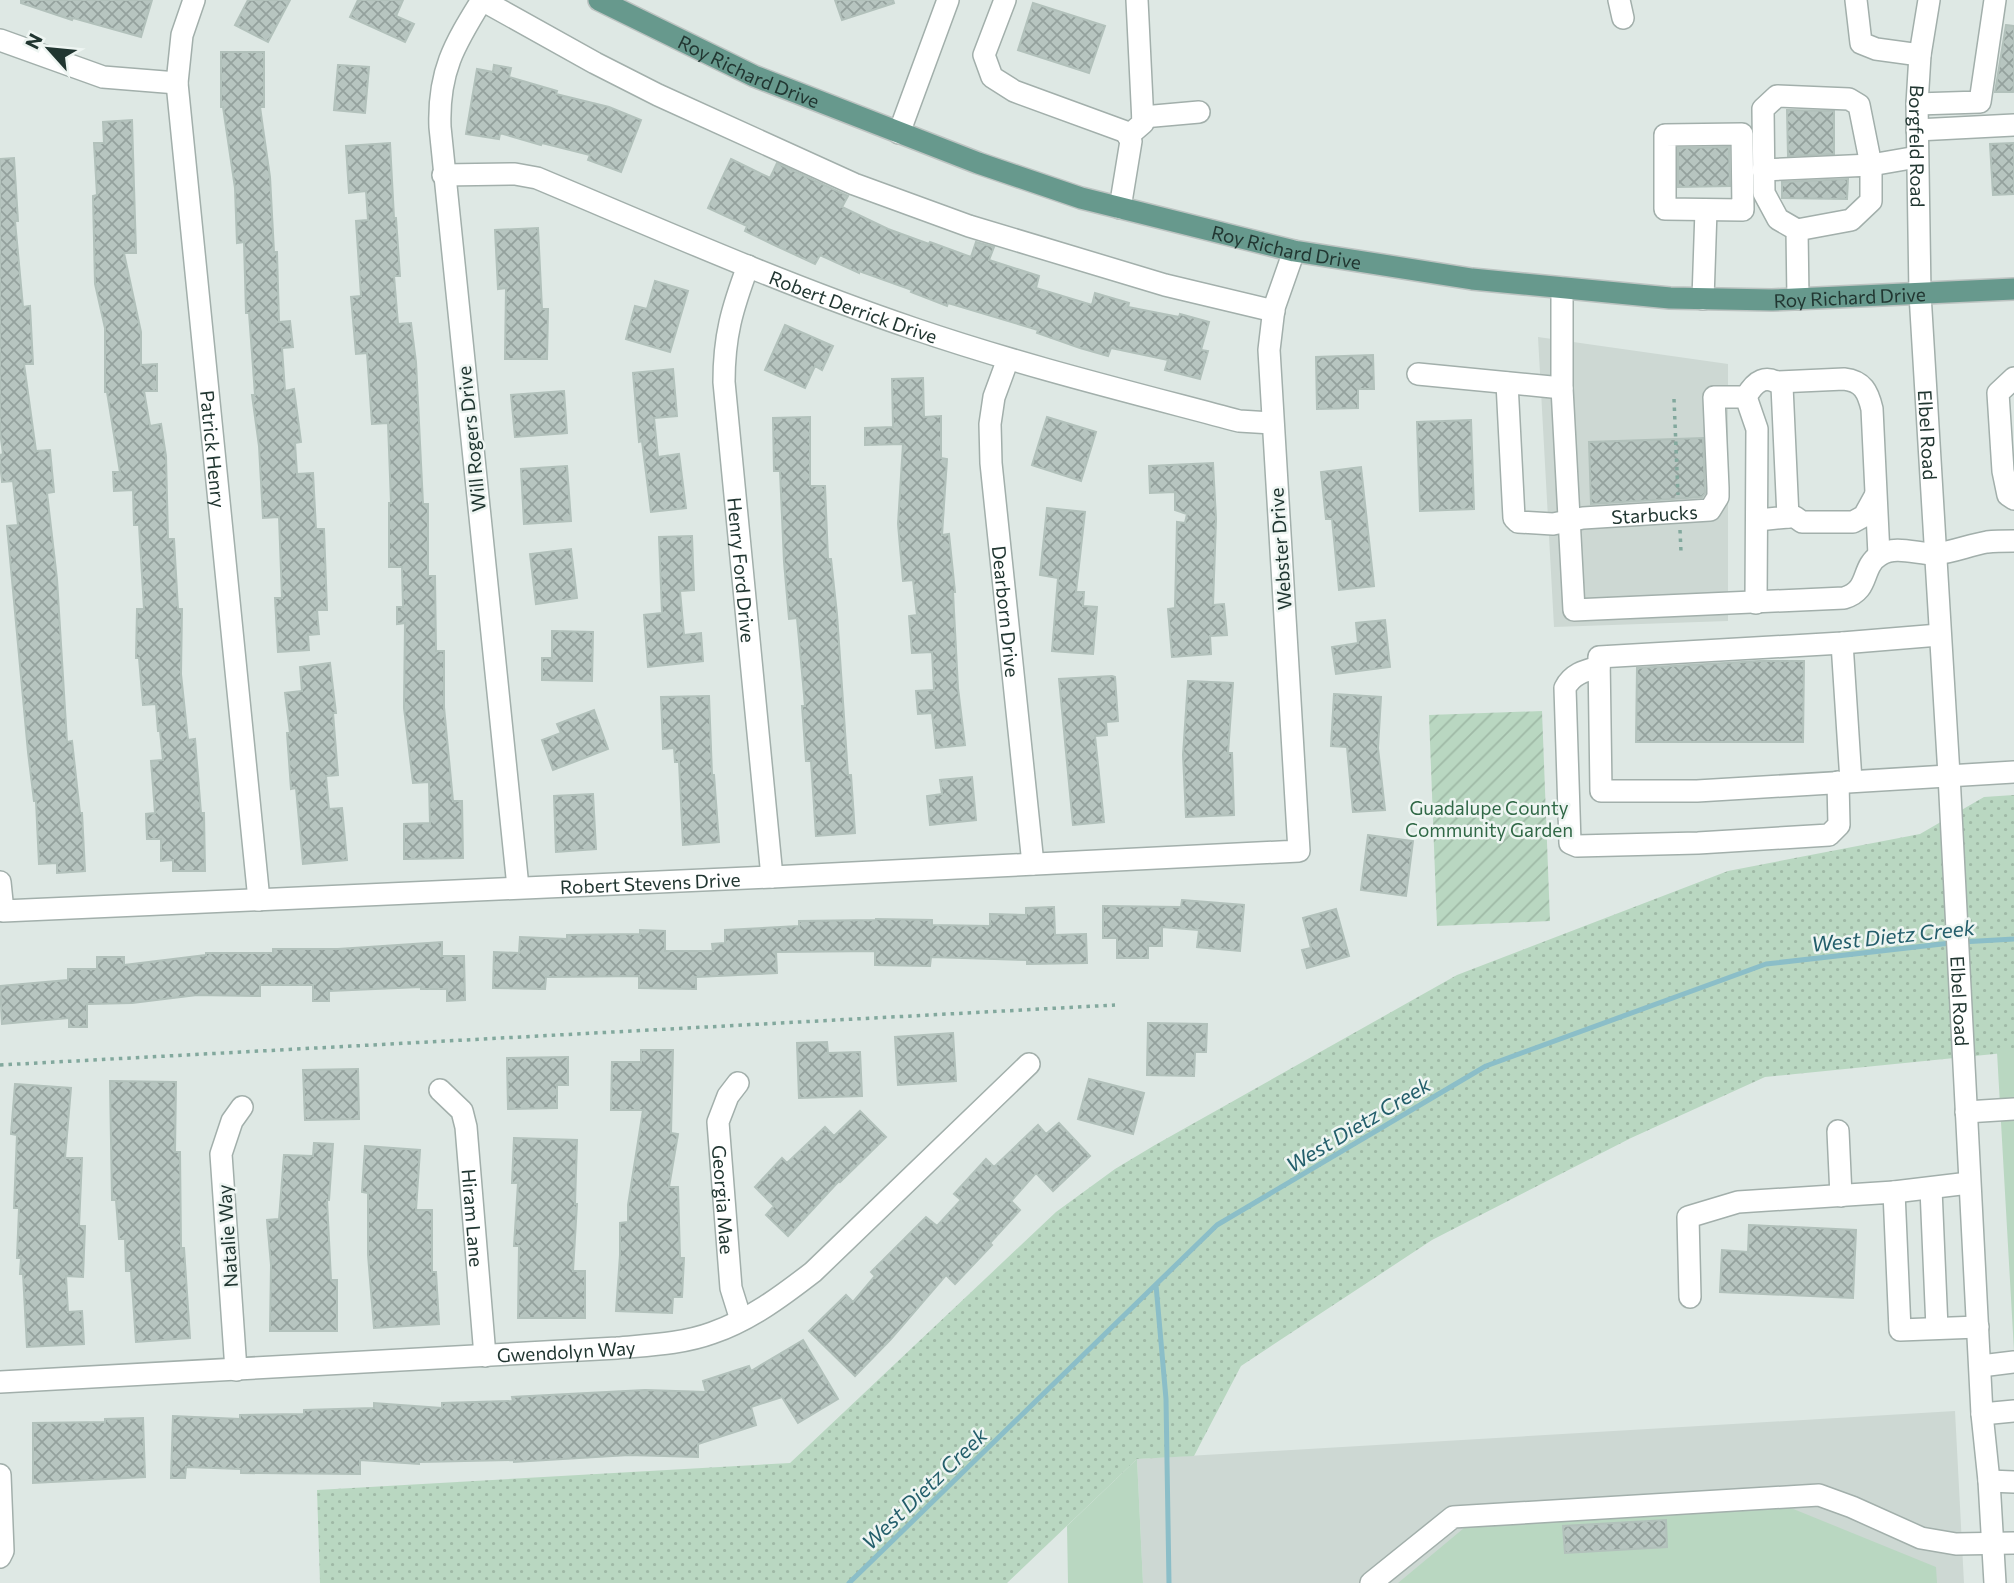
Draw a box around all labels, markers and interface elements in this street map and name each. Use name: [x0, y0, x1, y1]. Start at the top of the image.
north arrow: [14, 14, 84, 84]
text: N: [20, 29, 47, 53]
street label: Roy Richard Drive: [675, 29, 823, 112]
street label: Borgfeld Road: [1905, 84, 1930, 208]
street label: Roy Richard Drive: [1209, 219, 1363, 273]
street label: Robert Derrick Drive: [766, 265, 941, 347]
street label: Roy Richard Drive: [1773, 282, 1926, 311]
street label: Will Rogers Drive: [452, 365, 490, 513]
street label: Patrick Henry: [196, 389, 231, 509]
street label: Elbel Road: [1914, 389, 1943, 481]
street label: Webster Drive: [1264, 487, 1296, 611]
street label: Henry Ford Drive: [724, 496, 761, 644]
street label: Starbucks: [1610, 499, 1698, 528]
street label: Dearborn Drive: [988, 544, 1025, 678]
park label: Guadalupe County Community Garden: [1405, 796, 1573, 841]
street label: Robert Stevens Drive: [559, 867, 741, 898]
water label: West Dietz Creek: [1810, 914, 1977, 956]
street label: Elbel Road: [1947, 955, 1974, 1047]
water label: West Dietz Creek: [1281, 1071, 1435, 1177]
street label: Georgia Mae: [708, 1144, 740, 1255]
street label: Hiram Lane: [458, 1168, 489, 1268]
street label: Natalie Way: [212, 1184, 242, 1288]
street label: Gwendolyn Way: [496, 1335, 636, 1366]
water label: West Dietz Creek: [856, 1422, 992, 1554]

